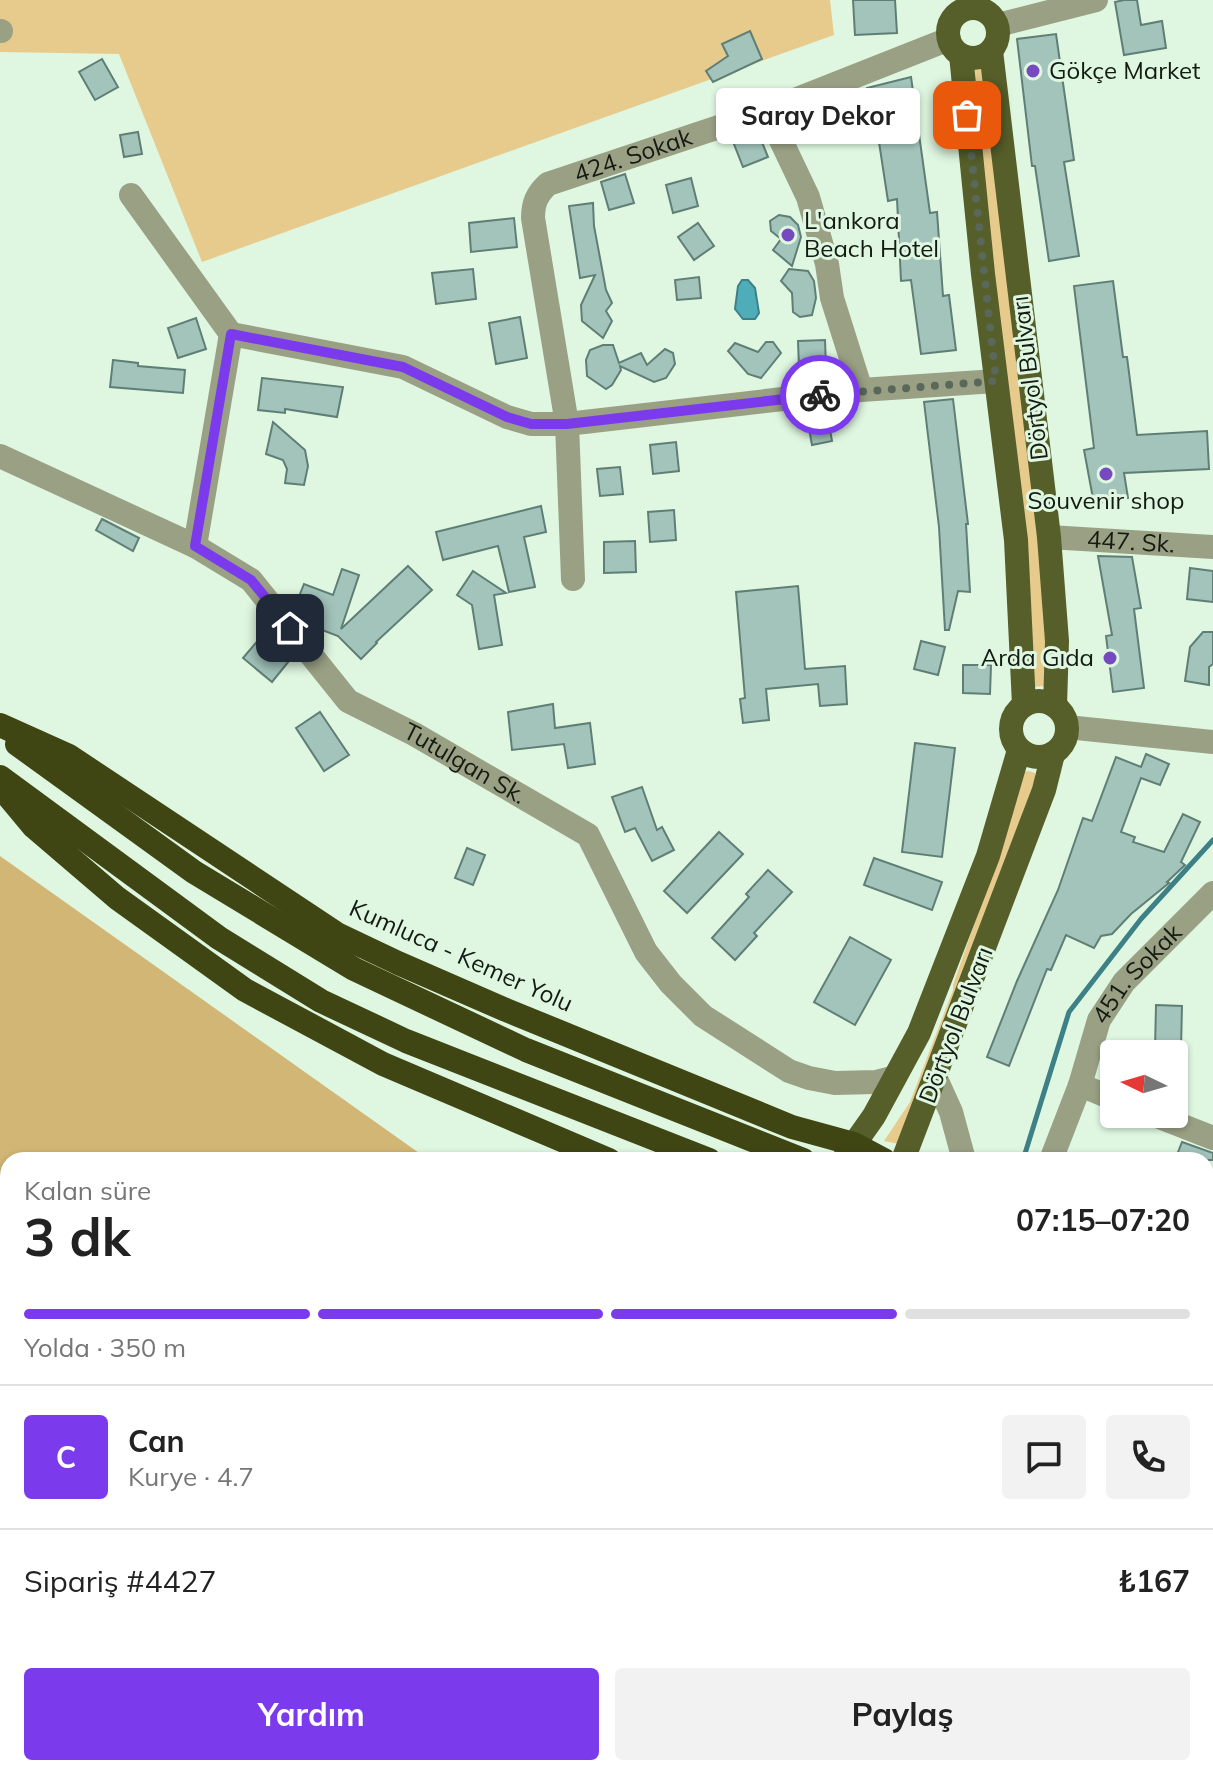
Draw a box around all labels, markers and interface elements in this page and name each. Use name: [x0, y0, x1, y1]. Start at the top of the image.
place label: Gökçe Market: [1049, 55, 1200, 85]
marker: Gökçe Market: [1024, 62, 1042, 80]
pin: [933, 81, 1001, 149]
callout: Saray Dekor: [715, 87, 919, 143]
icon: bag: [945, 93, 989, 137]
text: Saray Dekor: [741, 99, 895, 132]
street label: 424. Sokak: [570, 121, 696, 188]
place label: L'ankora Beach Hotel: [804, 205, 939, 263]
marker: L'ankora Beach Hotel: [779, 226, 797, 244]
street label: Dörtyol Bulvarı: [1004, 294, 1054, 462]
courier: [780, 355, 860, 435]
icon: bike: [798, 373, 842, 417]
marker: Souvenir shop: [1097, 465, 1115, 483]
place label: Souvenir shop: [1028, 485, 1184, 515]
street label: 447. Sk.: [1086, 523, 1176, 559]
pin: [256, 594, 324, 662]
icon: home: [268, 606, 312, 650]
place label: Arda Gıda: [981, 642, 1094, 672]
marker: Arda Gıda: [1101, 649, 1119, 667]
street label: Tutulgan Sk.: [399, 715, 532, 810]
street label: Kumluca - Kemer Yolu: [345, 892, 578, 1018]
street label: 451. Sokak: [1085, 917, 1188, 1029]
street label: Dörtyol Bulvarı: [911, 942, 999, 1107]
north arrow: [1100, 1040, 1188, 1128]
map controls: [1100, 1040, 1188, 1128]
text: Kalan süre: [24, 1174, 151, 1207]
text: 07:15–07:20: [1016, 1201, 1190, 1239]
text: 3 dk: [24, 1204, 130, 1269]
text: Yolda · 350 m: [24, 1331, 186, 1364]
button: chat: [1002, 1415, 1086, 1499]
button: phone: [1106, 1415, 1190, 1499]
text: Can: [128, 1422, 185, 1460]
text: C: [56, 1438, 76, 1476]
text: Kurye · 4.7: [128, 1460, 254, 1493]
text: Sipariş #4427: [24, 1562, 217, 1600]
text: ₺167: [1118, 1562, 1190, 1600]
button: Yardım: [24, 1668, 599, 1760]
button: Paylaş: [615, 1668, 1190, 1760]

